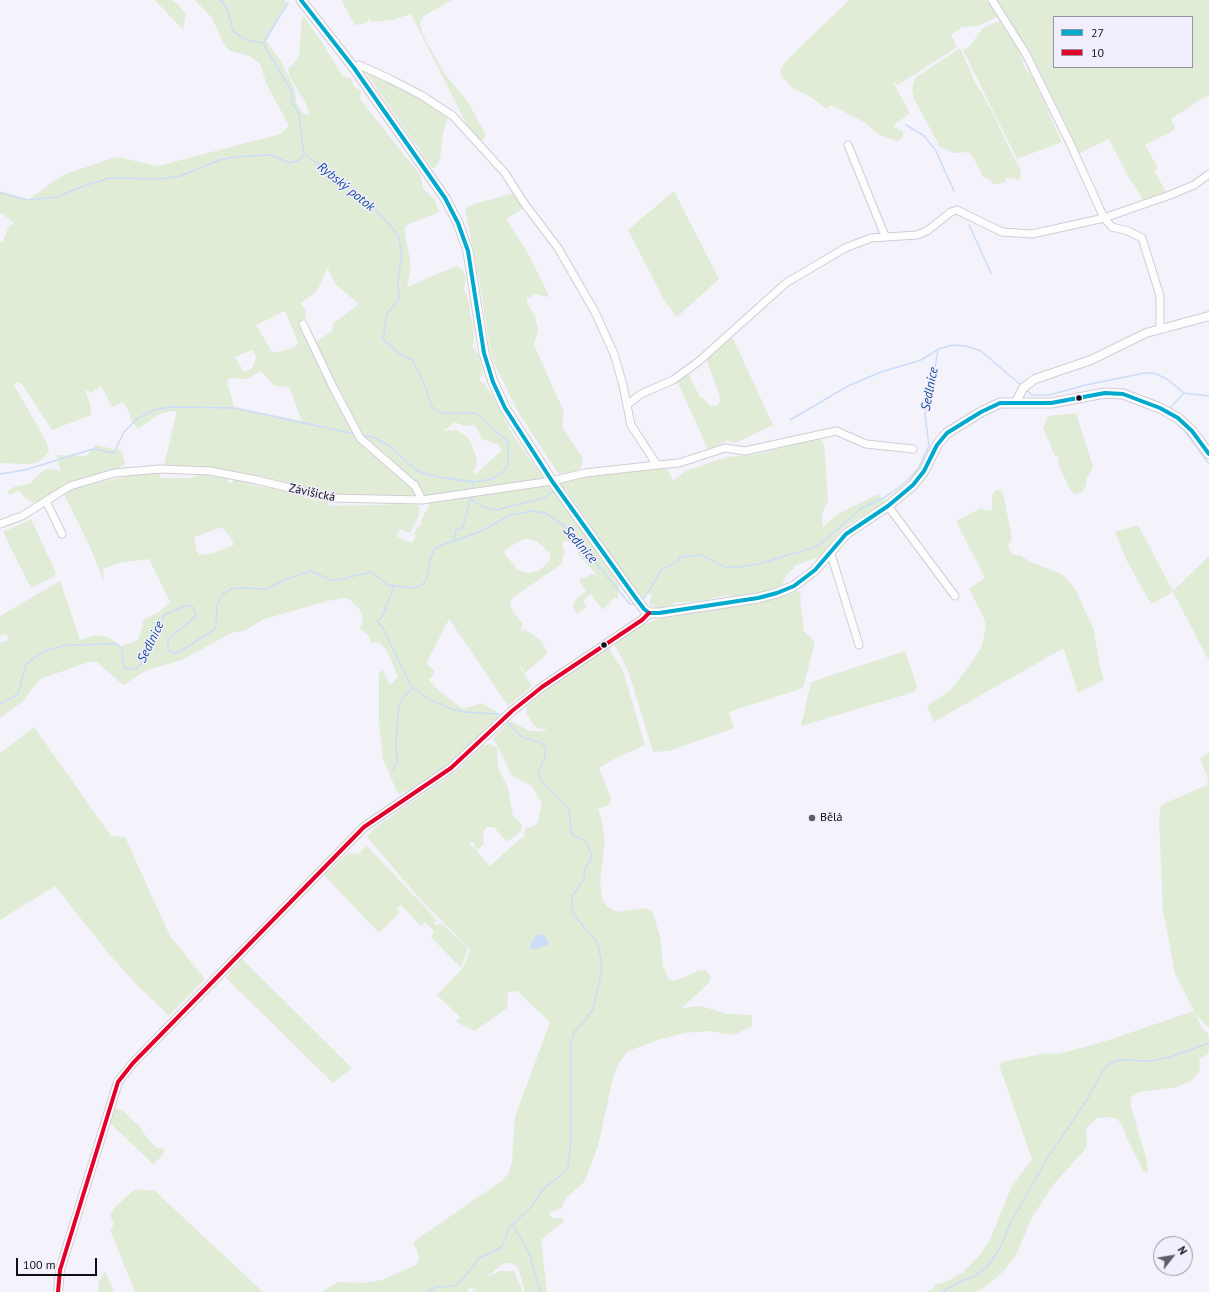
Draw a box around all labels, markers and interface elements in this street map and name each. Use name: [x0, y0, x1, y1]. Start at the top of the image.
legend: [1053, 16, 1193, 68]
text: 27: [1091, 25, 1104, 40]
text: 10: [1091, 45, 1104, 60]
water label: Rybský potok: [314, 159, 378, 215]
water label: Sedlnice: [918, 366, 942, 412]
unlabelled marker: [1074, 393, 1084, 403]
street label: Závišická: [288, 481, 336, 505]
water label: Sedlnice: [560, 523, 600, 567]
water label: Sedlnice: [134, 619, 168, 665]
unlabelled marker: [599, 640, 609, 650]
place label: Bělá: [820, 811, 843, 825]
marker: Bělá: [807, 813, 817, 823]
north arrow: [1153, 1236, 1193, 1276]
text: N: [1175, 1244, 1190, 1257]
scale bar: [18, 1250, 99, 1276]
text: 100 m: [23, 1257, 56, 1272]

